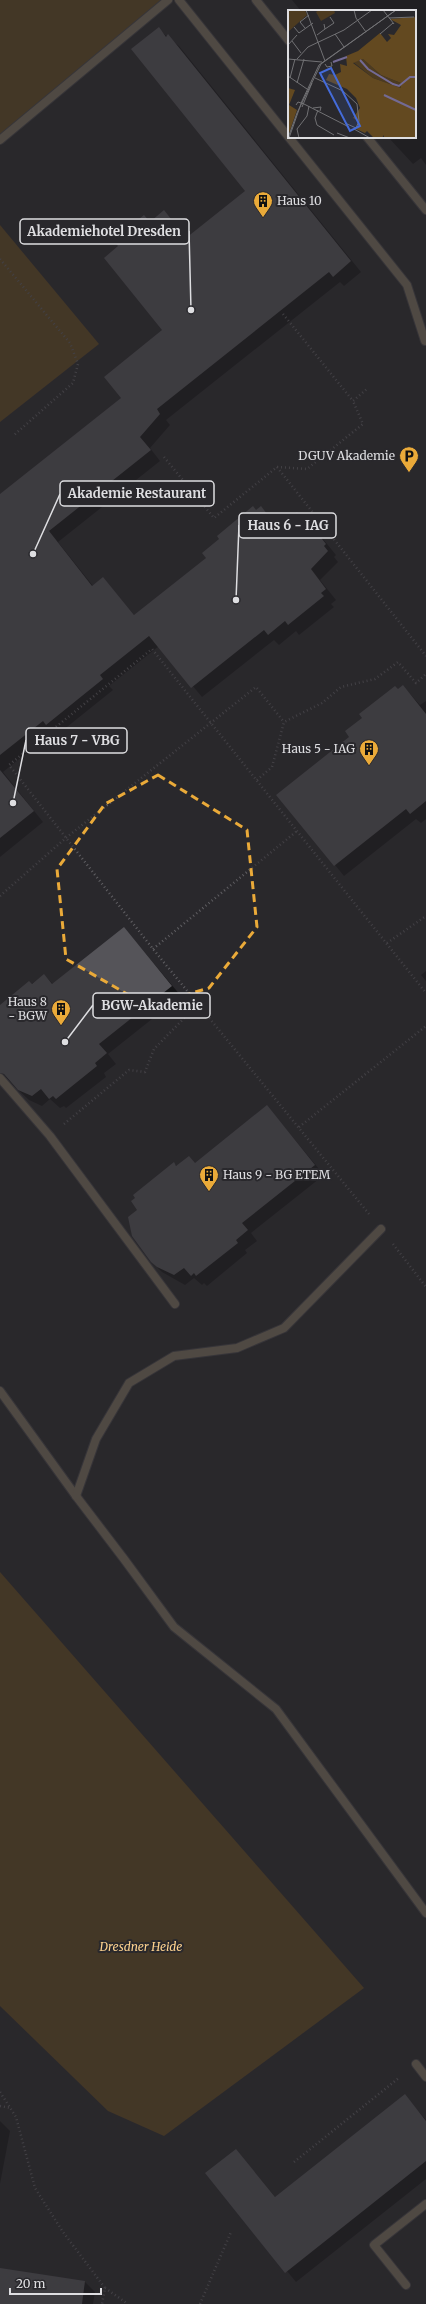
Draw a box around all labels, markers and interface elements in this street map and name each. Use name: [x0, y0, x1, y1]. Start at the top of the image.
inset map: [288, 10, 416, 138]
building icon: Haus 10: [252, 190, 274, 218]
place label: Haus 10: [277, 193, 322, 208]
callout: Akademiehotel Dresden: [20, 219, 189, 244]
text: Akademiehotel Dresden: [26, 223, 181, 240]
parking icon: DGUV Akademie: [398, 445, 420, 473]
place label: DGUV Akademie: [298, 448, 395, 463]
callout: Akademie Restaurant: [60, 481, 214, 506]
text: Akademie Restaurant: [67, 485, 207, 502]
callout: Haus 6 - IAG: [239, 513, 336, 538]
text: Haus 6 - IAG: [247, 517, 329, 534]
callout: Haus 7 - VBG: [26, 728, 127, 753]
text: Haus 7 - VBG: [34, 732, 120, 749]
building icon: Haus 5 - IAG: [358, 738, 380, 766]
place label: Haus 5 - IAG: [282, 741, 355, 756]
callout: BGW-Akademie: [93, 993, 210, 1018]
place label: Haus 8 - BGW: [8, 994, 48, 1023]
text: BGW-Akademie: [101, 997, 203, 1014]
building icon: Haus 8 - BGW: [50, 998, 72, 1026]
building icon: Haus 9 - BG ETEM: [198, 1164, 220, 1192]
place label: Haus 9 - BG ETEM: [223, 1167, 331, 1182]
park label: Dresdner Heide: [99, 1939, 182, 1954]
scale bar: [10, 2270, 101, 2296]
text: 20 m: [16, 2276, 45, 2291]

